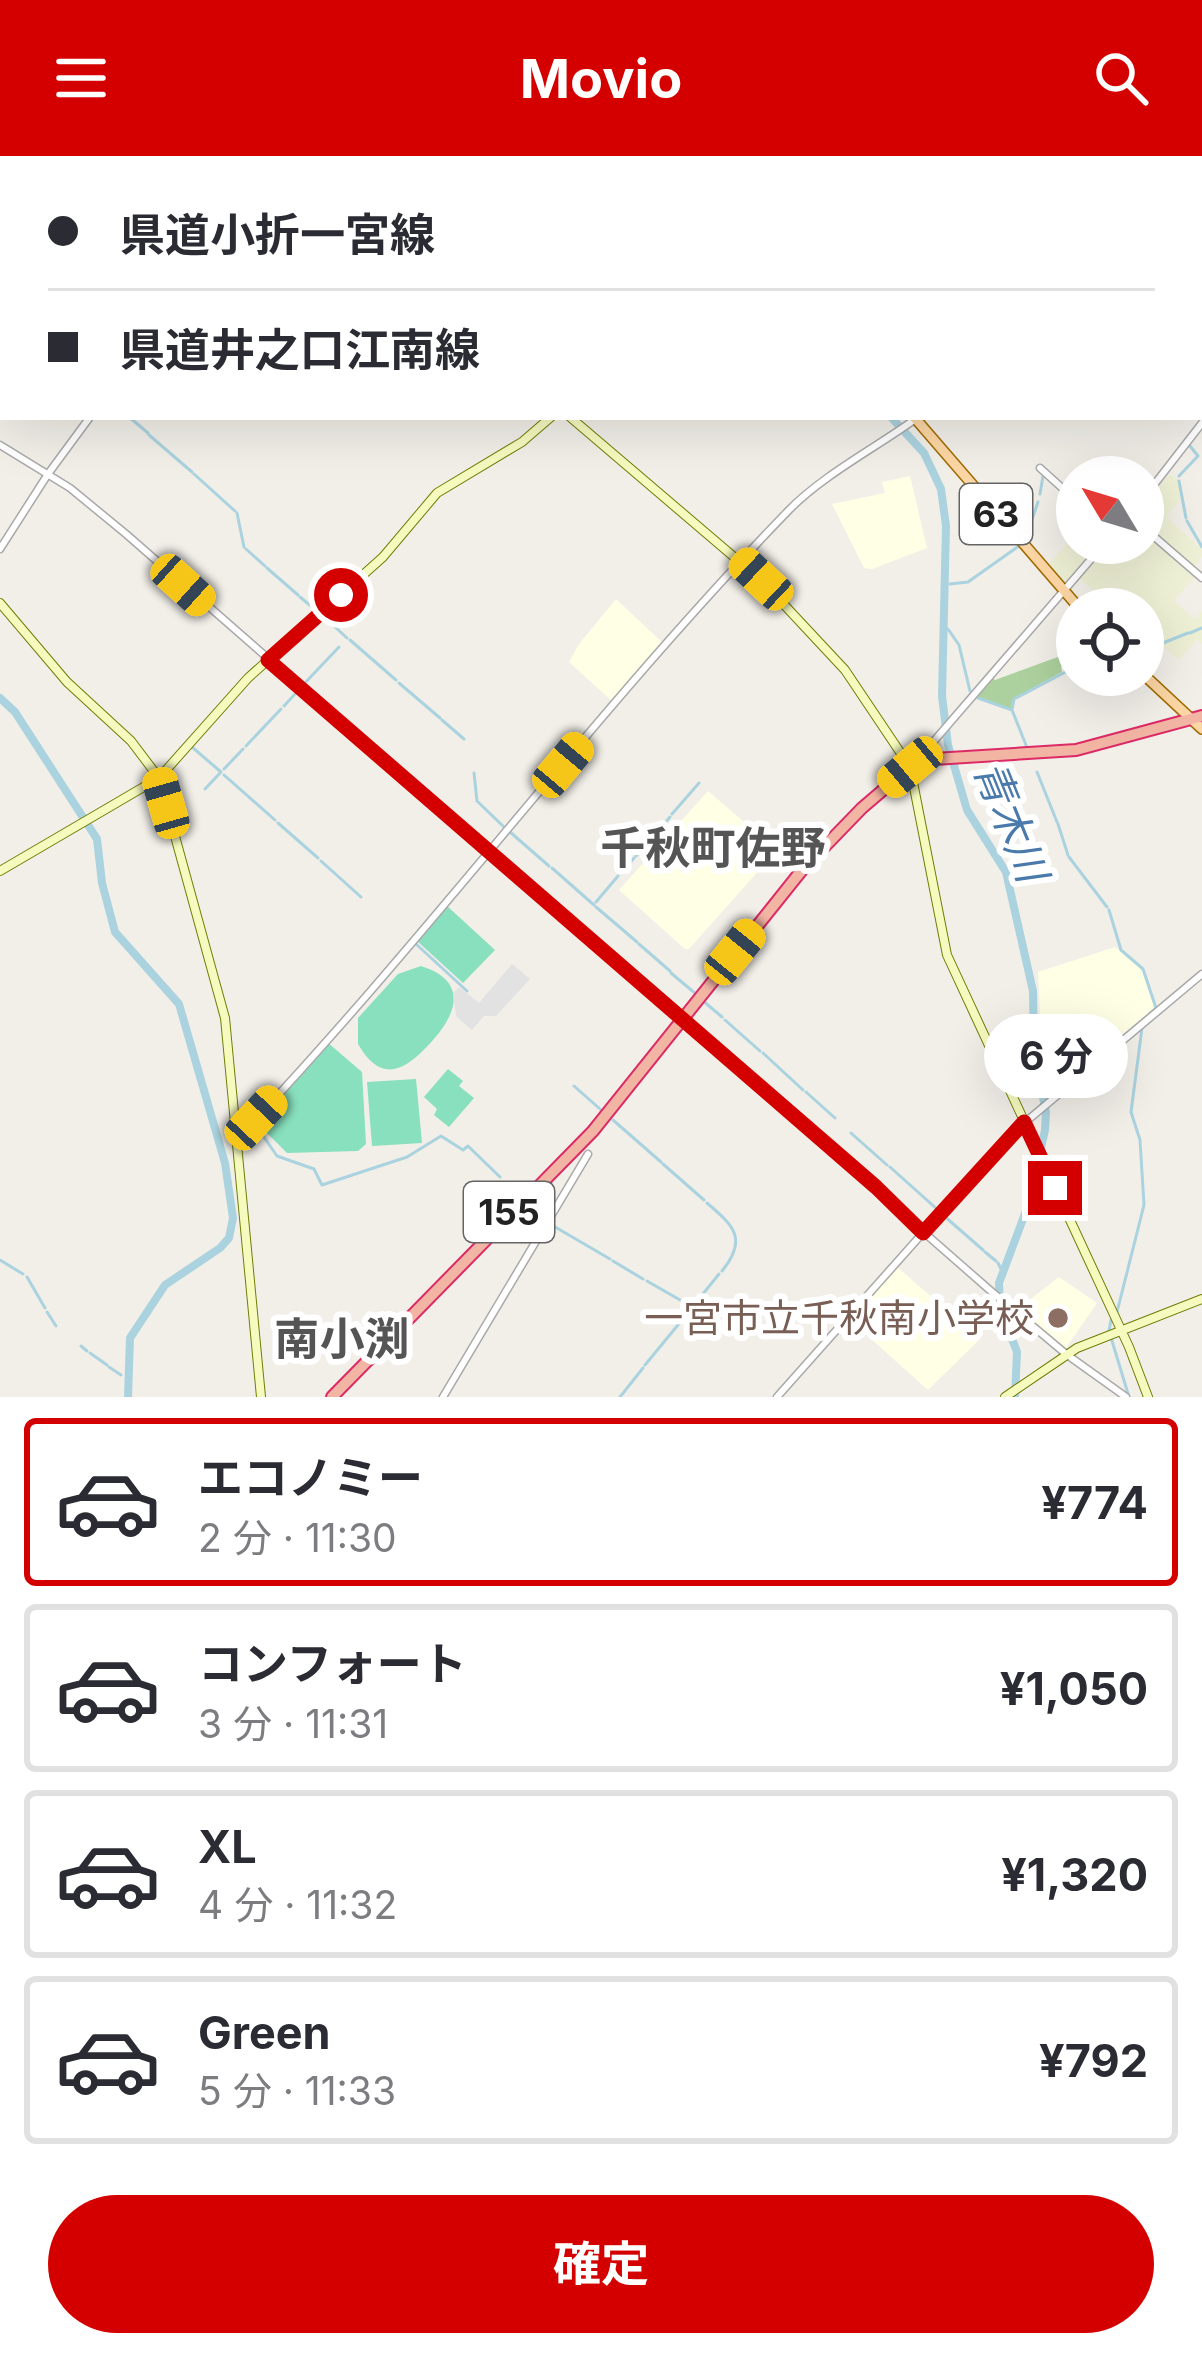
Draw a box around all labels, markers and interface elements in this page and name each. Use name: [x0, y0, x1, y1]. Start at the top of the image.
icon: menu: [48, 45, 114, 111]
icon: search: [1088, 45, 1154, 111]
text: Movio: [520, 46, 682, 111]
text: 県道小折一宮線: [120, 207, 435, 262]
text: 県道井之口江南線: [120, 322, 480, 377]
north arrow: [1056, 456, 1164, 564]
map controls: [1056, 456, 1164, 696]
road number: 63: [960, 484, 1032, 544]
car: [722, 541, 800, 617]
car: [144, 548, 222, 622]
route start: [314, 568, 368, 622]
button: locate: [1056, 588, 1164, 696]
car: [526, 726, 600, 804]
car: [871, 730, 949, 804]
water label: 青木川: [964, 753, 1060, 892]
car: [139, 763, 193, 843]
district label: 千秋町佐野: [600, 820, 826, 875]
car: [698, 913, 772, 991]
callout: 6 分: [983, 1014, 1127, 1098]
text: 6 分: [1019, 1032, 1093, 1079]
car: [218, 1079, 294, 1157]
route end: [1028, 1161, 1082, 1215]
road number: 155: [464, 1182, 554, 1242]
place label: 一宮市立千秋南小学校: [644, 1294, 1034, 1341]
marker: 一宮市立千秋南小学校: [1045, 1305, 1071, 1331]
district label: 南小渕: [274, 1311, 410, 1366]
icon: car: [54, 1448, 162, 1556]
text: エコノミー: [198, 1450, 423, 1505]
text: ¥774: [1041, 1475, 1148, 1530]
text: 2 分 · 11:30: [198, 1514, 397, 1561]
icon: car: [54, 1634, 162, 1742]
text: コンフォート: [198, 1636, 467, 1691]
text: ¥1,050: [1000, 1661, 1148, 1716]
text: 3 分 · 11:31: [198, 1700, 388, 1747]
text: XL: [198, 1819, 257, 1874]
icon: car: [54, 1820, 162, 1928]
text: ¥1,320: [1001, 1847, 1148, 1902]
text: 4 分 · 11:32: [198, 1881, 397, 1928]
text: Green: [198, 2005, 331, 2060]
icon: car: [54, 2006, 162, 2114]
text: ¥792: [1039, 2033, 1148, 2088]
text: 5 分 · 11:33: [198, 2067, 396, 2114]
button: 確定: [48, 2195, 1154, 2333]

